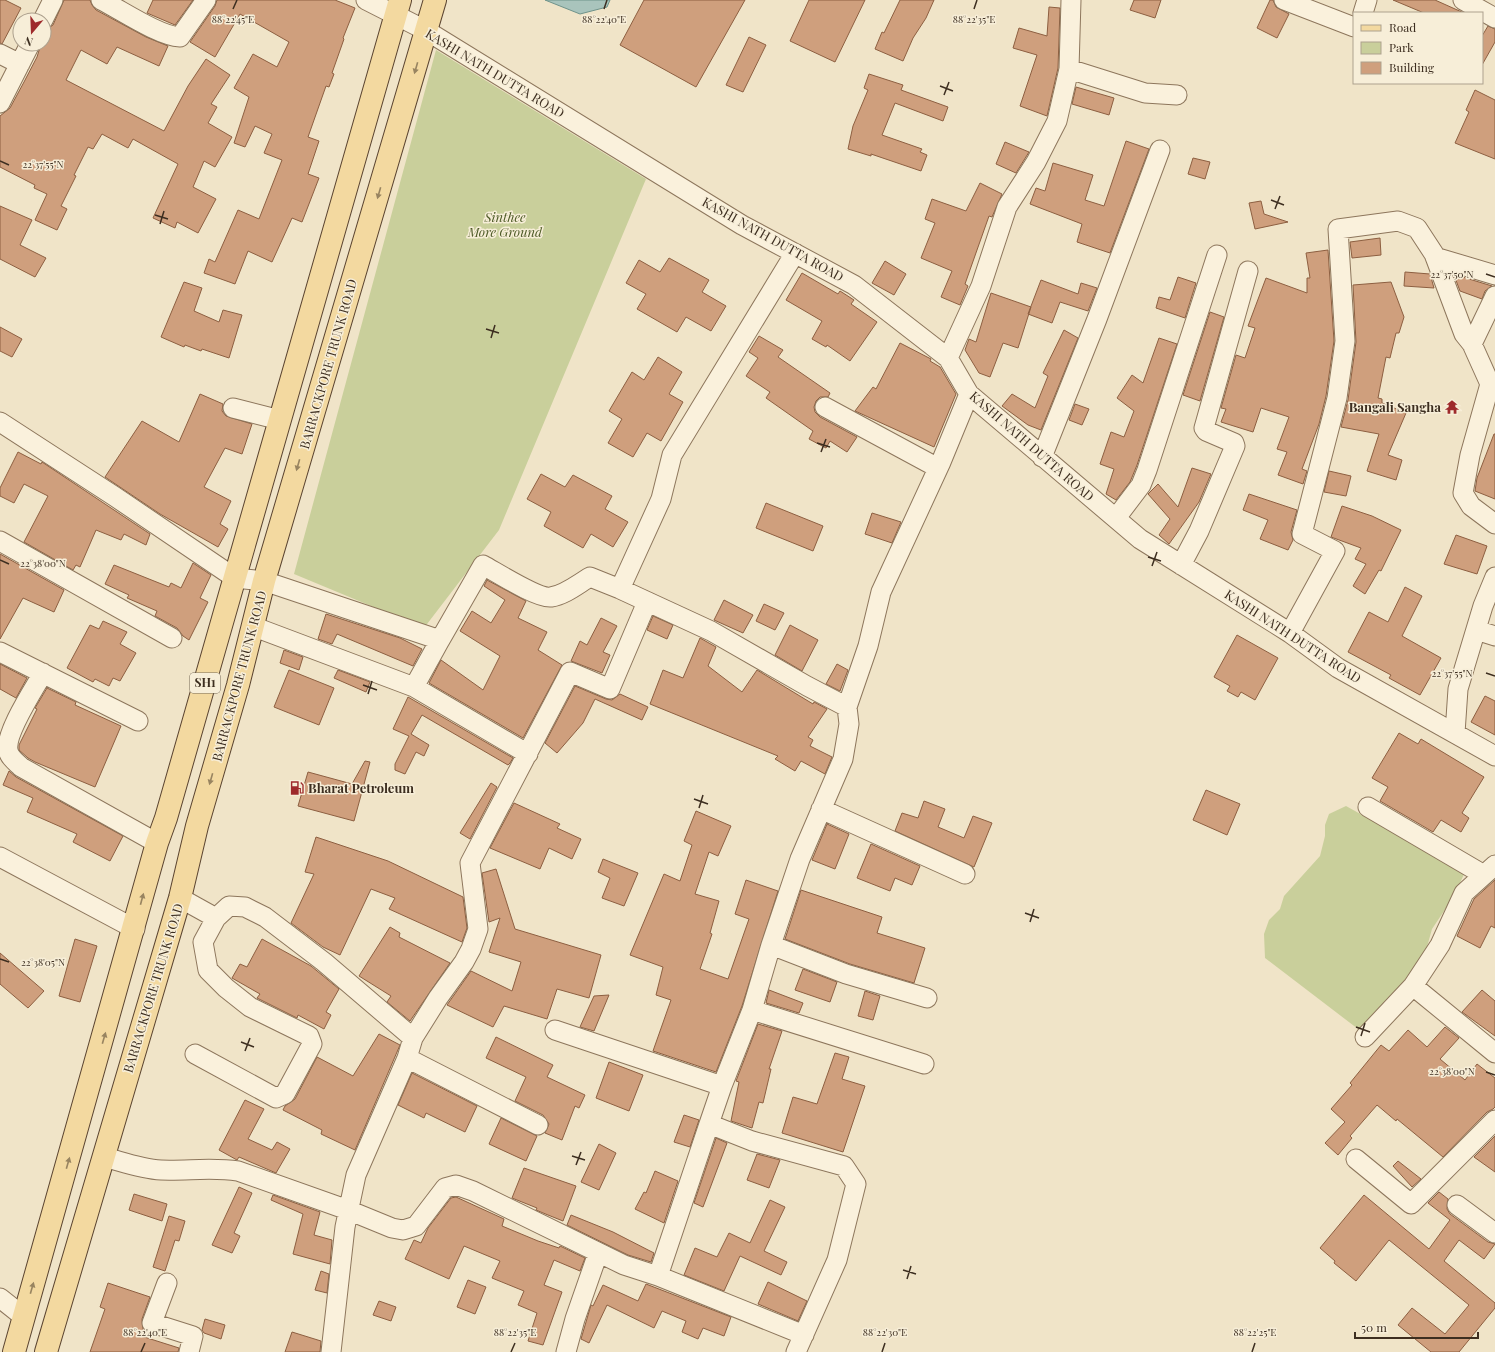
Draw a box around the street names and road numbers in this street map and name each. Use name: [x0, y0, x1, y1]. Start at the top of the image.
street label: KASHI NATH DUTTA ROAD: [423, 24, 568, 121]
street label: KASHI NATH DUTTA ROAD: [699, 193, 847, 285]
street label: BARRACKPORE TRUNK ROAD: [295, 277, 360, 451]
street label: KASHI NATH DUTTA ROAD: [967, 387, 1098, 504]
street label: KASHI NATH DUTTA ROAD: [1222, 585, 1365, 686]
street label: BARRACKPORE TRUNK ROAD: [208, 589, 270, 763]
road number: SH1: [190, 673, 220, 693]
street label: BARRACKPORE TRUNK ROAD: [119, 901, 186, 1075]

